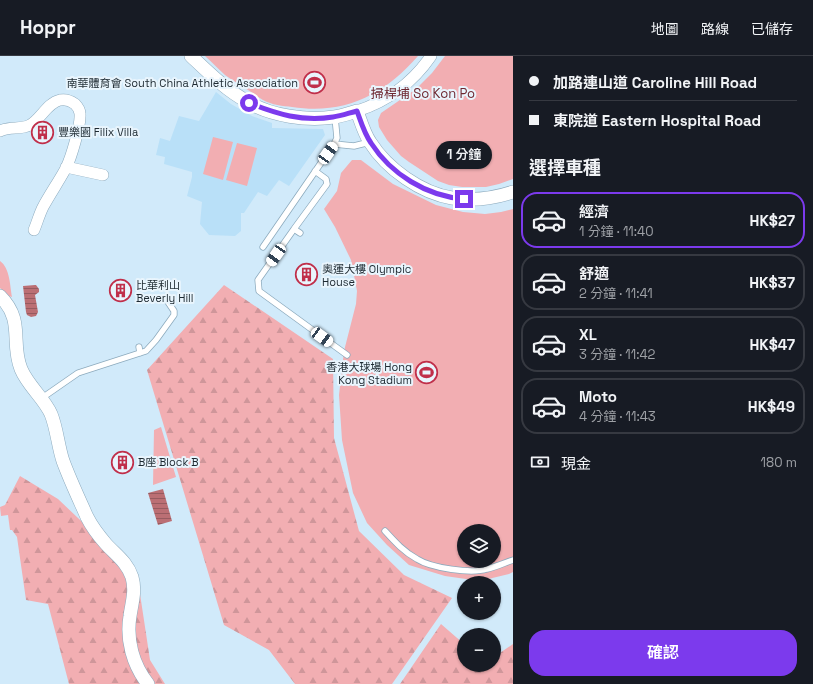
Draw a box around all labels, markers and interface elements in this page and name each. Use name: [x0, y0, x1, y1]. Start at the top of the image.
text: Hoppr: [20, 15, 76, 40]
text: 地圖: [651, 20, 679, 38]
text: 路線: [701, 20, 729, 38]
text: 已儲存: [751, 20, 793, 38]
sports icon: 南華體育會 South China Athletic Association: [301, 70, 327, 96]
text: 加路連山道 Caroline Hill Road: [553, 73, 757, 92]
place label: 南華體育會 South China Athletic Association: [67, 76, 298, 90]
district label: 掃桿埔 So Kon Po: [371, 85, 475, 102]
route start: [240, 94, 258, 112]
text: 東院道 Eastern Hospital Road: [553, 111, 761, 130]
building icon: 豐樂園 Filix Villa: [30, 119, 56, 145]
place label: 豐樂園 Filix Villa: [58, 125, 139, 139]
car: [316, 140, 340, 166]
callout: 1 分鐘: [436, 141, 492, 169]
text: 1 分鐘: [446, 146, 482, 163]
text: 選擇車種: [529, 156, 601, 179]
route end: [455, 190, 473, 208]
icon: car: [531, 202, 567, 238]
text: 經濟: [579, 202, 609, 221]
text: HK$27: [750, 211, 795, 230]
text: 1 分鐘 · 11:40: [579, 223, 654, 240]
car: [264, 242, 288, 268]
building icon: 奧運大樓 Olympic House: [293, 262, 319, 288]
place label: 奧運大樓 Olympic House: [322, 262, 411, 289]
icon: car: [531, 264, 567, 300]
text: 舒適: [579, 264, 609, 283]
text: HK$37: [749, 273, 795, 292]
building icon: 比華利山 Beverly Hill: [107, 278, 133, 304]
place label: 比華利山 Beverly Hill: [136, 278, 193, 305]
text: 2 分鐘 · 11:41: [579, 285, 653, 302]
car: [309, 325, 335, 349]
text: XL: [579, 325, 597, 344]
icon: car: [531, 326, 567, 362]
text: HK$47: [749, 335, 795, 354]
text: 3 分鐘 · 11:42: [579, 346, 655, 363]
place label: 香港大球場 Hong Kong Stadium: [326, 360, 412, 387]
sports icon: 香港大球場 Hong Kong Stadium: [414, 360, 440, 386]
text: Moto: [579, 387, 617, 406]
icon: car: [531, 388, 567, 424]
text: HK$49: [748, 397, 795, 416]
text: 4 分鐘 · 11:43: [579, 408, 656, 425]
building icon: B座 Block B: [109, 449, 135, 475]
icon: cash: [529, 451, 551, 473]
text: 現金: [561, 454, 591, 473]
text: 180 m: [761, 454, 797, 471]
place label: B座 Block B: [138, 455, 198, 469]
map controls: [457, 524, 501, 672]
button: layers: [457, 524, 501, 568]
button: +: [457, 576, 501, 620]
button: −: [457, 628, 501, 672]
button: 確認: [529, 630, 797, 676]

